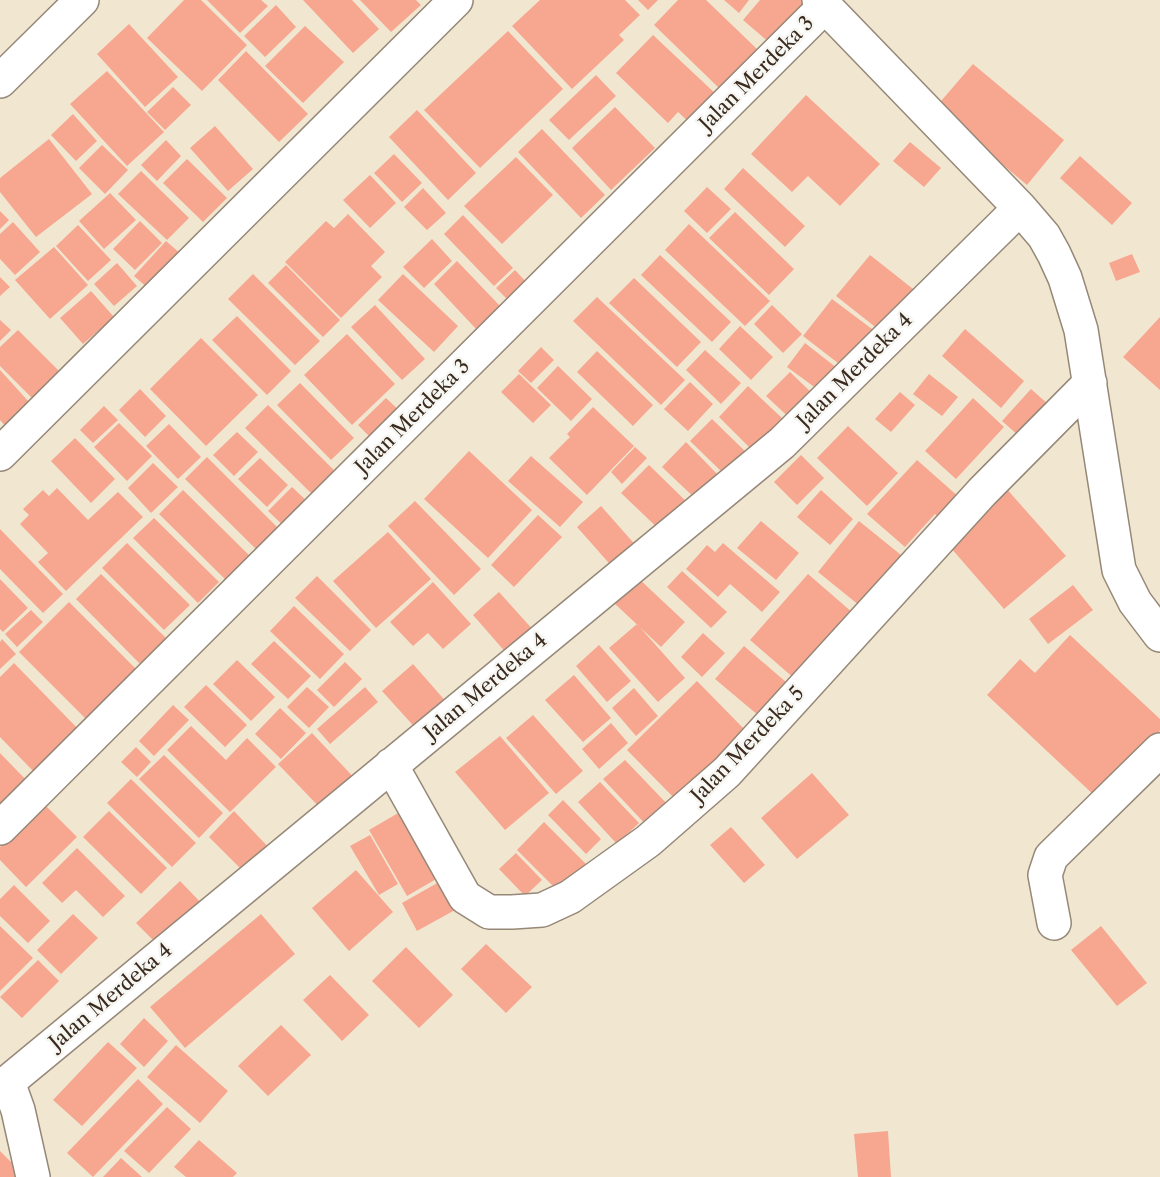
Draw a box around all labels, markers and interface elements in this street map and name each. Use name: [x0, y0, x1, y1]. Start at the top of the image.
street label: Jalan Merdeka 3: [695, 12, 819, 136]
street label: Jalan Merdeka 4: [793, 309, 917, 433]
street label: Jalan Merdeka 3: [351, 355, 475, 479]
street label: Jalan Merdeka 4: [420, 629, 552, 745]
street label: Jalan Merdeka 5: [687, 682, 809, 808]
street label: Jalan Merdeka 4: [45, 939, 177, 1055]

